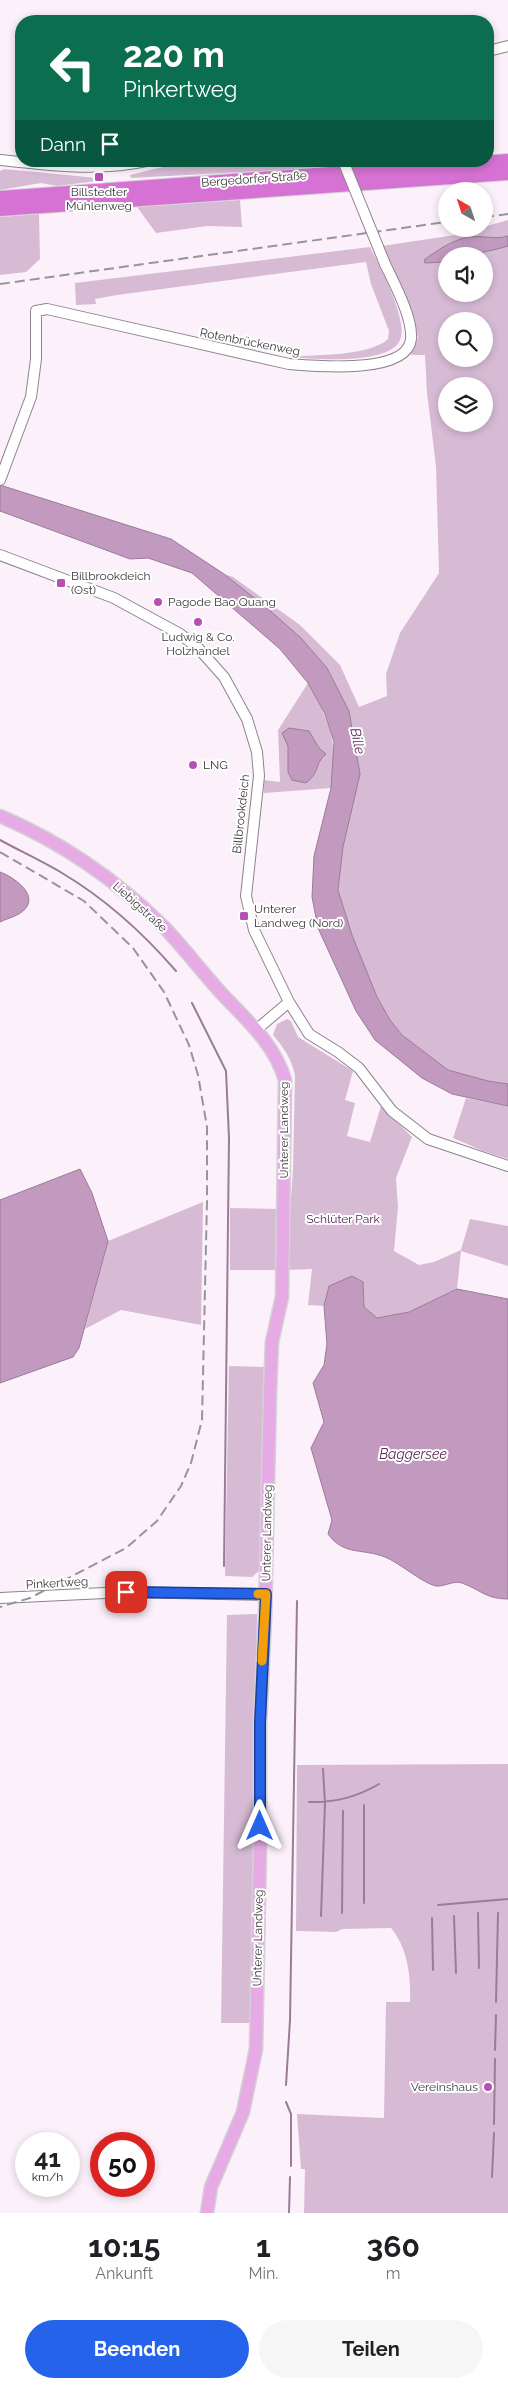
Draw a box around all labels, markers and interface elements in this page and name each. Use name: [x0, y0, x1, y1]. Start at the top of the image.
text: 220 m: [123, 34, 225, 75]
icon: left: [40, 35, 105, 100]
text: Pinkertweg: [123, 76, 237, 102]
icon: arrive: [96, 130, 124, 158]
text: Dann: [40, 133, 86, 155]
street label: Bergedorfer Straße: [201, 168, 307, 190]
marker: Billstedter Mühlenweg: [93, 171, 105, 183]
north arrow: [438, 182, 492, 238]
map controls: [438, 182, 493, 432]
place label: Billstedter Mühlenweg: [66, 185, 132, 213]
button: sound: [438, 247, 493, 302]
button: search: [438, 312, 493, 367]
street label: Rotenbrückenweg: [199, 325, 301, 359]
button: layers: [438, 377, 493, 432]
place label: Billbrookdeich (Ost): [71, 569, 151, 597]
marker: Billbrookdeich (Ost): [55, 577, 67, 589]
place label: Pagode Bao Quang: [168, 595, 276, 609]
marker: Pagode Bao Quang: [152, 596, 164, 608]
marker: Ludwig & Co. Holzhandel: [192, 616, 204, 628]
place label: Ludwig & Co. Holzhandel: [162, 630, 234, 658]
water label: Bille: [347, 726, 369, 756]
place label: LNG: [203, 758, 228, 772]
marker: LNG: [187, 759, 199, 771]
street label: Billbrookdeich: [230, 774, 252, 854]
street label: Liebigstraße: [110, 879, 170, 935]
place label: Unterer Landweg (Nord): [254, 902, 343, 930]
marker: Unterer Landweg (Nord): [238, 910, 250, 922]
street label: Unterer Landweg: [277, 1082, 291, 1178]
park label: Schlüter Park: [306, 1212, 380, 1226]
water label: Baggersee: [379, 1446, 447, 1462]
street label: Unterer Landweg: [259, 1484, 275, 1582]
pin: [105, 1571, 147, 1613]
street label: Pinkertweg: [25, 1574, 89, 1592]
icon: arrive: [112, 1578, 140, 1606]
position arrow: [233, 1799, 285, 1851]
street label: Unterer Landweg: [250, 1889, 266, 1987]
place label: Vereinshaus: [411, 2080, 478, 2094]
marker: Vereinshaus: [482, 2081, 494, 2093]
speed limit sign: 50: [90, 2132, 155, 2197]
text: 41: [34, 2143, 61, 2173]
text: km/h: [32, 2170, 63, 2184]
text: 10:15: [88, 2229, 160, 2264]
text: 1: [256, 2229, 271, 2264]
text: 360: [366, 2229, 420, 2264]
text: Ankunft: [95, 2264, 153, 2283]
text: Min.: [248, 2264, 278, 2283]
text: m: [386, 2264, 400, 2283]
button: Beenden: [25, 2320, 249, 2378]
button: Teilen: [259, 2320, 483, 2378]

